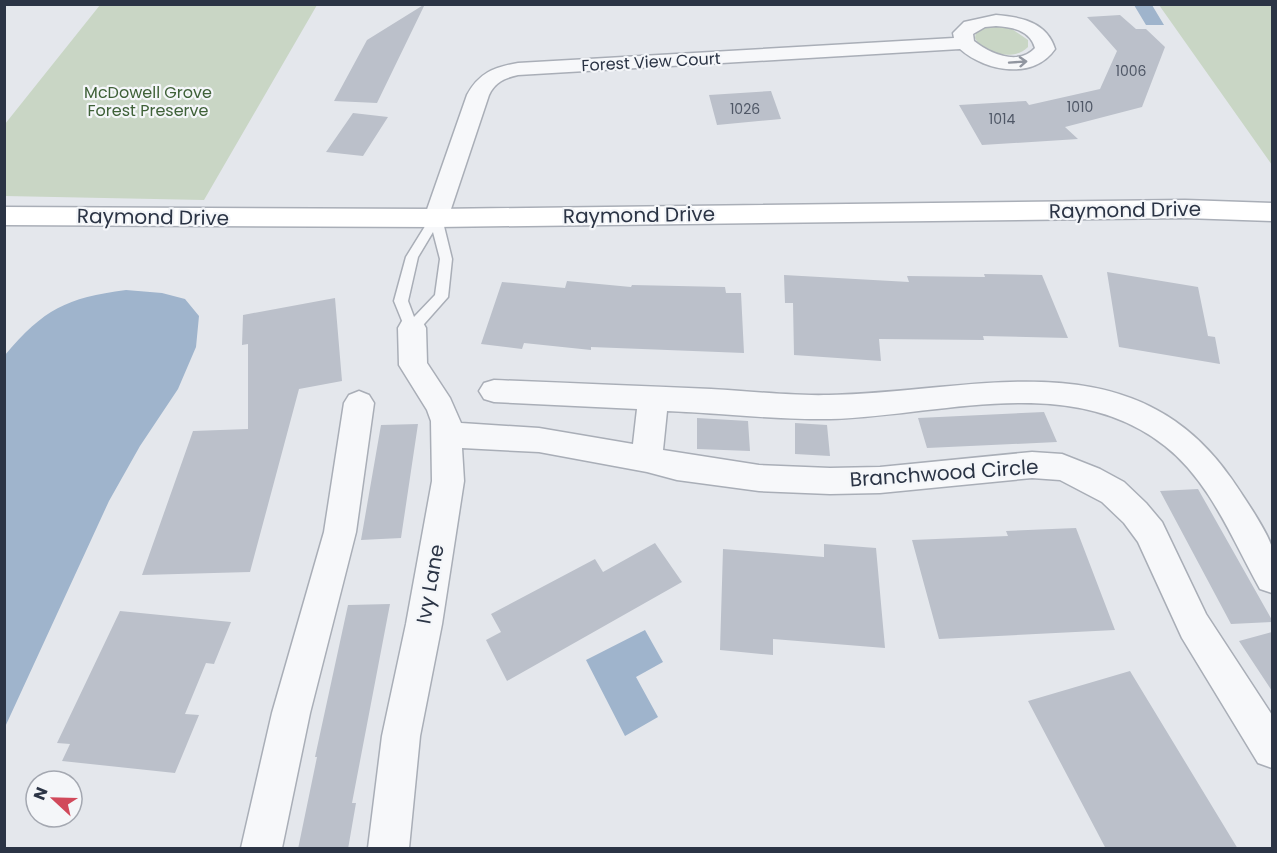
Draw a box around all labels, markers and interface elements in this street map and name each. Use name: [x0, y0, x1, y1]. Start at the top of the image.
street label: Forest View Court: [581, 47, 721, 77]
one-way arrow: [1008, 56, 1027, 67]
house number: 1006: [1116, 61, 1147, 81]
park label: McDowell Grove Forest Preserve: [84, 81, 212, 122]
house number: 1010: [1067, 97, 1093, 117]
house number: 1026: [730, 99, 760, 119]
house number: 1014: [989, 109, 1015, 129]
street label: Raymond Drive: [1049, 195, 1201, 225]
street label: Raymond Drive: [563, 200, 715, 230]
street label: Raymond Drive: [77, 202, 229, 232]
street label: Branchwood Circle: [849, 452, 1039, 494]
street label: Ivy Lane: [409, 542, 451, 626]
north arrow: [24, 769, 84, 829]
text: N: [28, 784, 53, 803]

